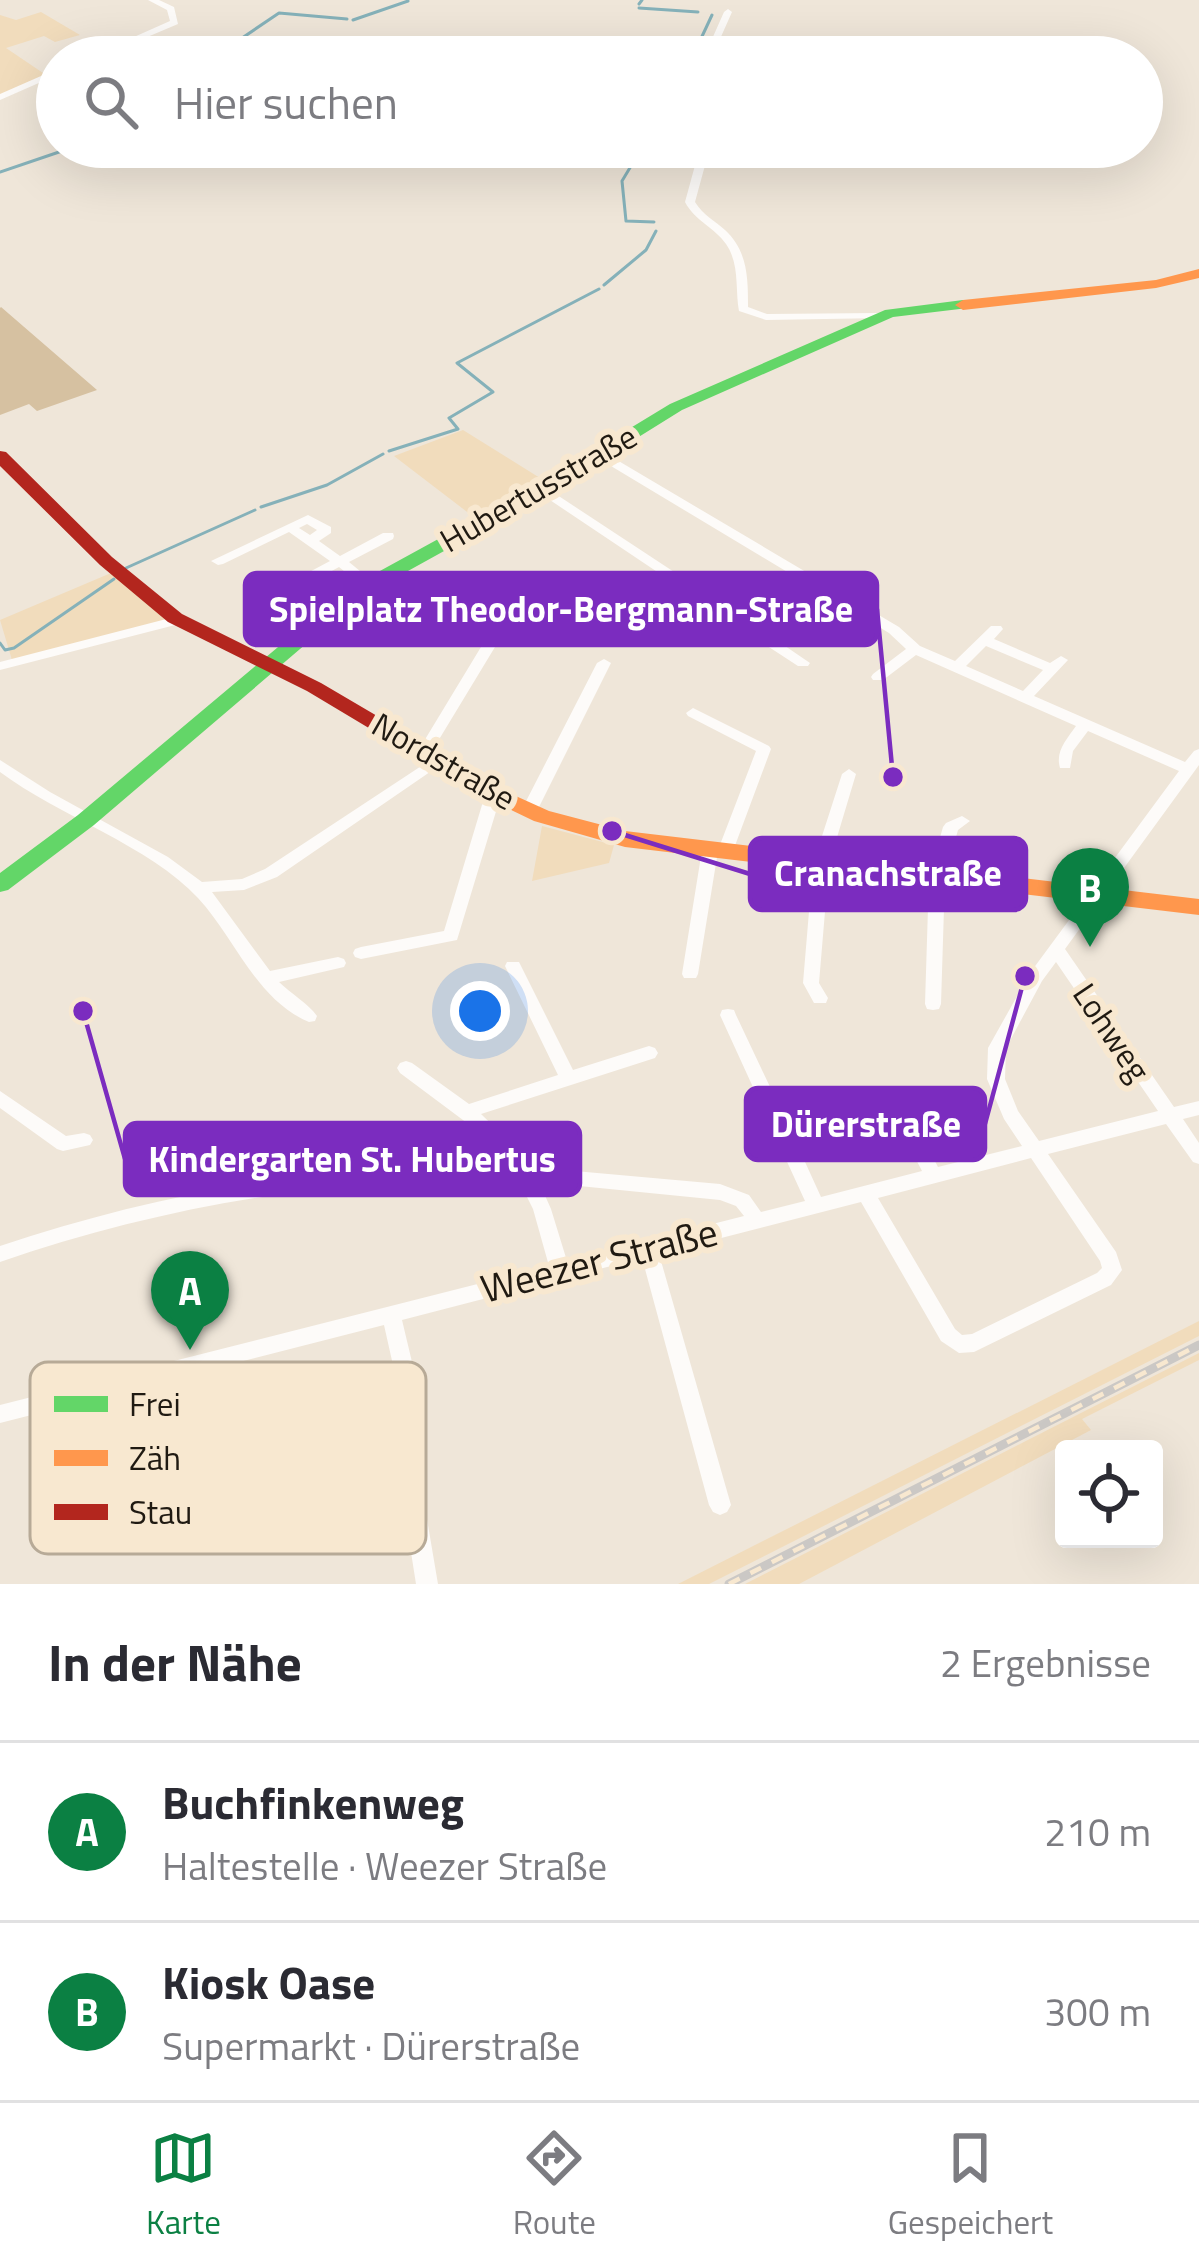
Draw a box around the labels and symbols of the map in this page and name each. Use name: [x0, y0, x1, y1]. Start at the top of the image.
street label: Hubertusstraße: [430, 411, 646, 565]
callout: Spielplatz Theodor-Bergmann-Straße: [245, 573, 877, 645]
text: Spielplatz Theodor-Bergmann-Straße: [269, 581, 853, 636]
street label: Nordstraße: [363, 700, 525, 822]
callout: Cranachstraße: [750, 838, 1026, 910]
text: Cranachstraße: [774, 845, 1002, 900]
pin: B: [1051, 848, 1129, 947]
street label: Lohweg: [1061, 973, 1163, 1091]
your location: [450, 981, 510, 1041]
callout: Dürerstraße: [746, 1088, 985, 1160]
text: Dürerstraße: [771, 1096, 961, 1151]
callout: Kindergarten St. Hubertus: [125, 1123, 580, 1195]
text: Kindergarten St. Hubertus: [148, 1131, 556, 1186]
street label: Weezer Straße: [474, 1202, 723, 1317]
pin: A: [151, 1251, 229, 1350]
legend: [30, 1362, 426, 1554]
text: Frei: [129, 1379, 181, 1429]
text: Zäh: [129, 1433, 181, 1483]
text: Stau: [129, 1487, 192, 1537]

